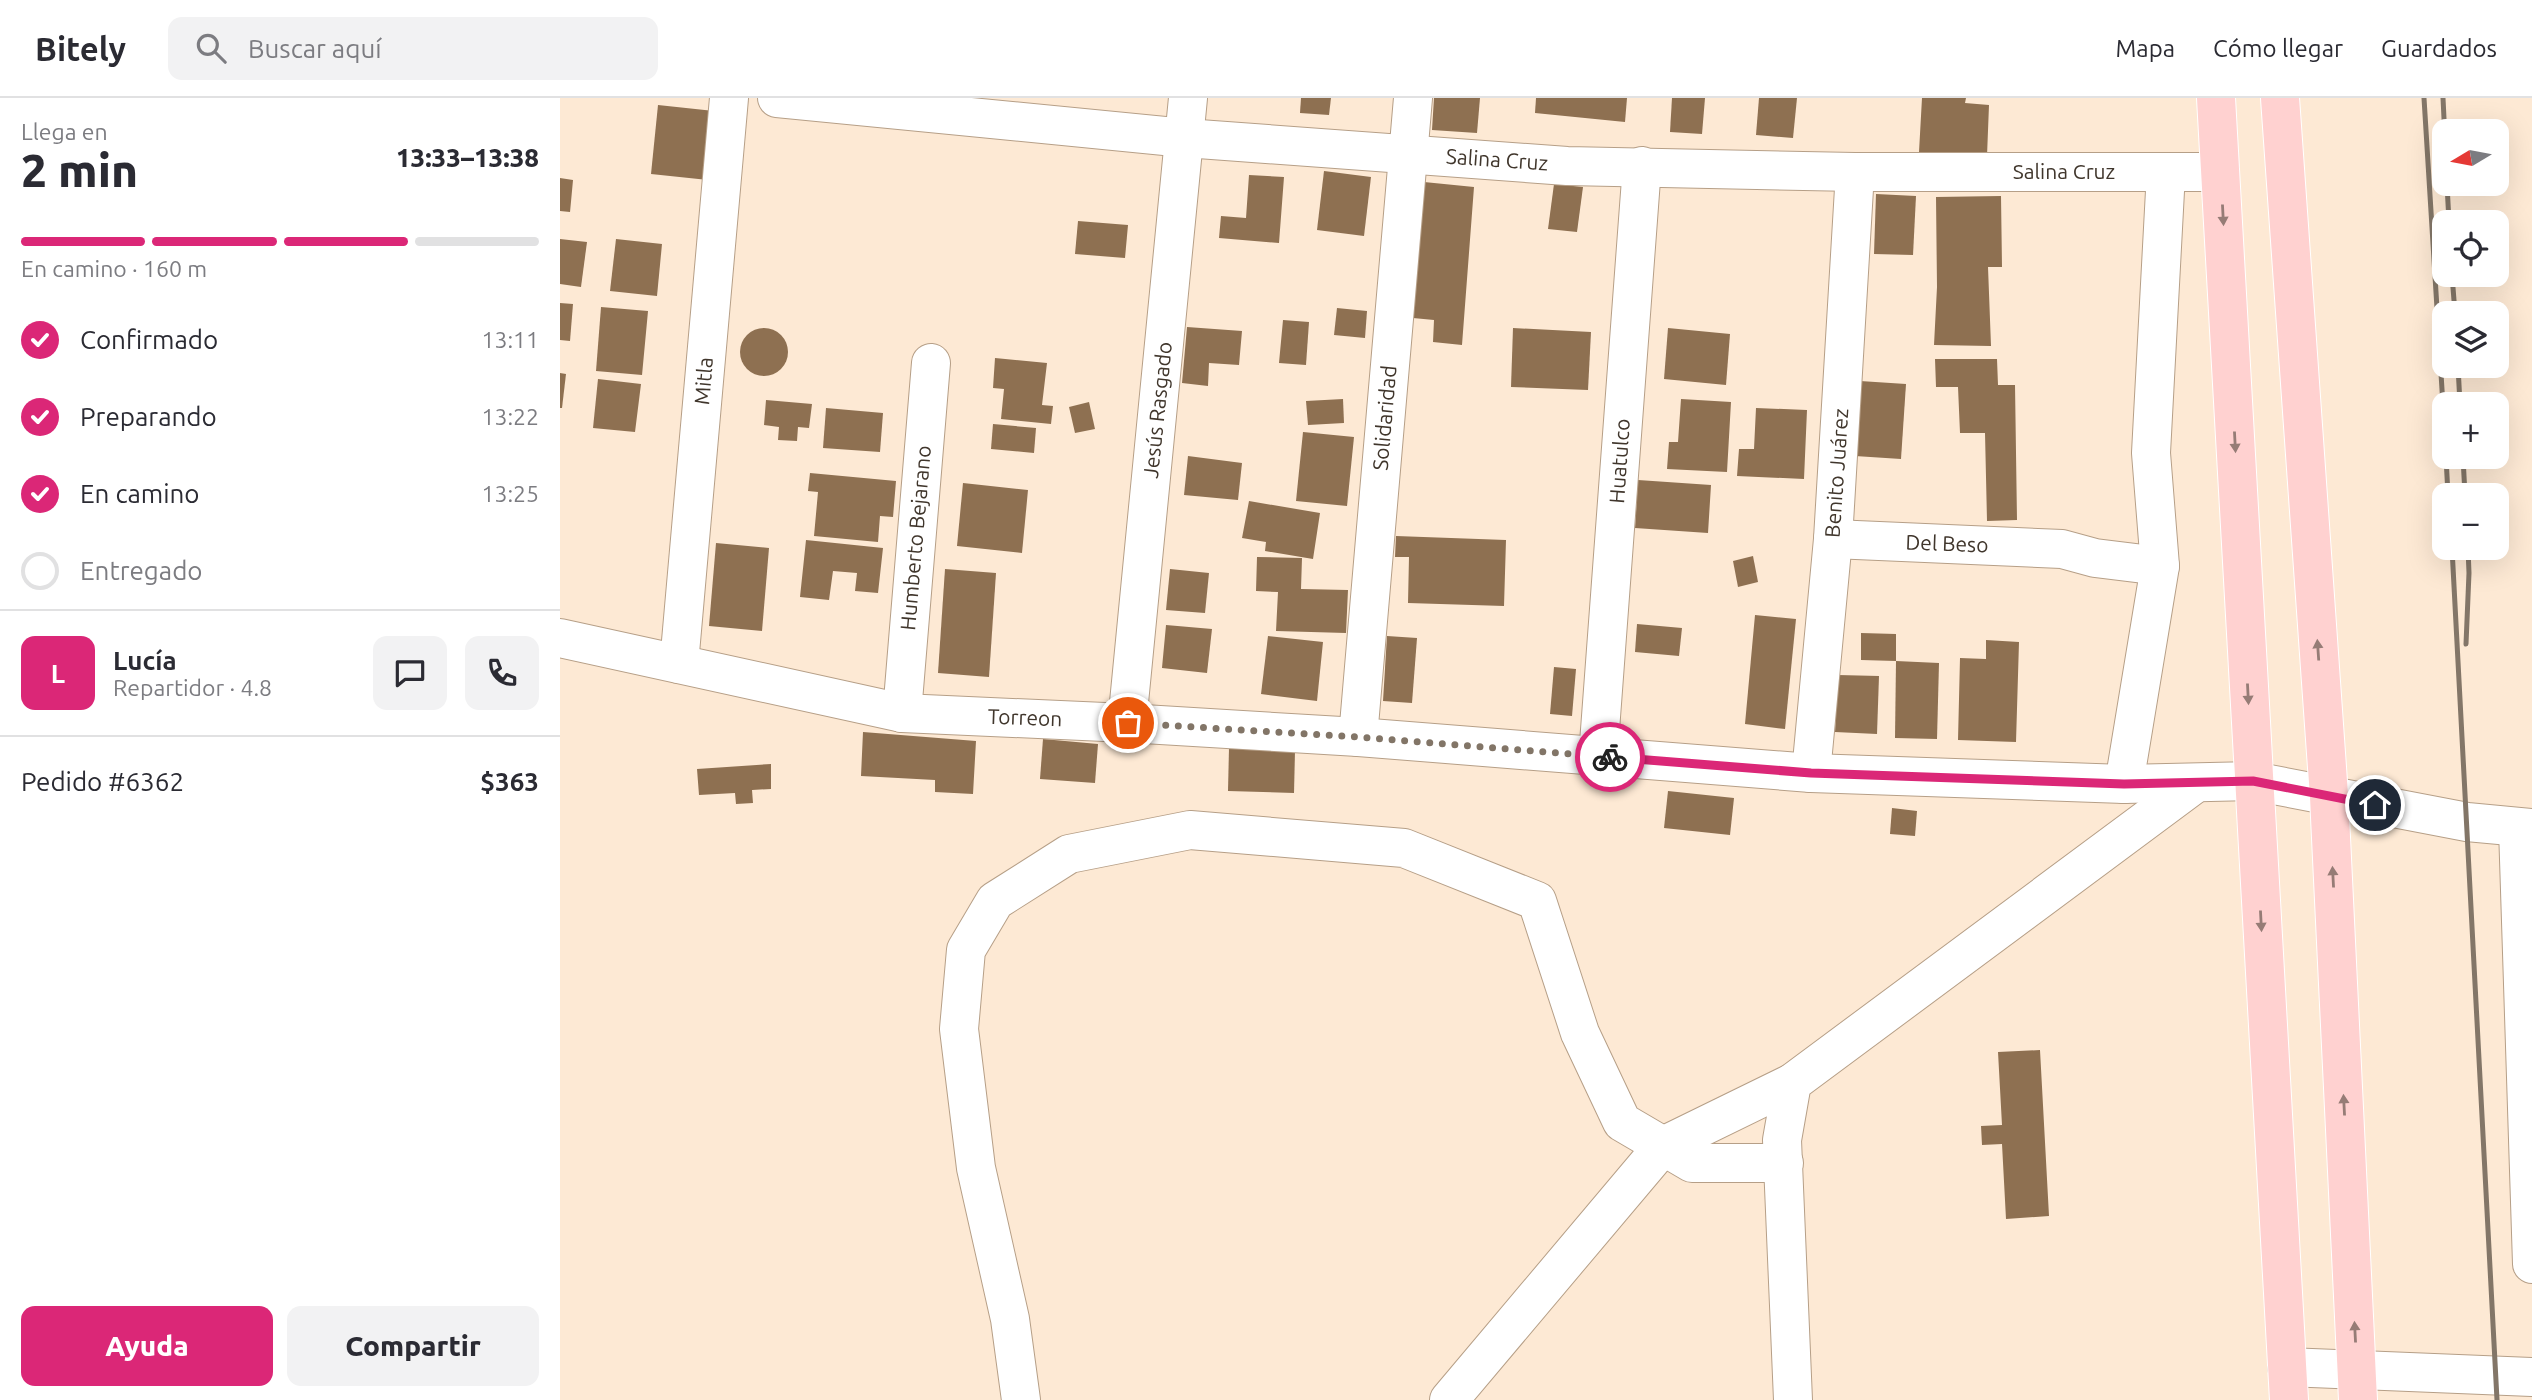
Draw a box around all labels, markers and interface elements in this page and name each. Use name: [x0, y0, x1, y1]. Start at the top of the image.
search box: [168, 17, 658, 80]
icon: search: [192, 29, 230, 67]
text: Bitely: [35, 30, 126, 67]
text: Buscar aquí: [248, 34, 382, 63]
text: Mapa: [2115, 35, 2175, 62]
text: Cómo llegar: [2213, 35, 2343, 62]
text: Guardados: [2381, 35, 2497, 62]
text: Llega en: [21, 119, 108, 144]
north arrow: [2432, 119, 2510, 196]
map controls: [2432, 119, 2509, 560]
text: 13:33–13:38: [396, 143, 539, 172]
street label: Salina Cruz: [1445, 143, 1549, 175]
text: 2 min: [21, 144, 138, 196]
street label: Salina Cruz: [2013, 159, 2115, 183]
one-way arrow: [2217, 204, 2228, 226]
button: locate: [2432, 210, 2509, 287]
text: En camino · 160 m: [21, 256, 207, 281]
button: layers: [2432, 301, 2509, 378]
icon: check: [21, 321, 59, 359]
text: Confirmado: [80, 325, 218, 354]
text: 13:11: [481, 327, 539, 352]
street label: Jesús Rasgado: [1138, 340, 1176, 479]
street label: Mitla: [689, 356, 717, 406]
street label: Solidaridad: [1367, 364, 1401, 471]
button: +: [2432, 392, 2509, 469]
icon: check: [21, 398, 59, 436]
text: Preparando: [80, 402, 217, 431]
text: 13:22: [481, 404, 539, 429]
street label: Benito Juárez: [1820, 407, 1852, 538]
street label: Huatulco: [1604, 418, 1634, 504]
one-way arrow: [2229, 431, 2240, 453]
street label: Humberto Bejarano: [895, 444, 935, 631]
icon: check: [21, 475, 59, 513]
text: En camino: [80, 479, 200, 508]
text: 13:25: [481, 481, 539, 506]
button: −: [2432, 483, 2509, 560]
street label: Del Beso: [1905, 530, 1989, 556]
text: Entregado: [80, 556, 203, 585]
button: chat: [373, 636, 447, 710]
button: phone: [465, 636, 539, 710]
one-way arrow: [2312, 639, 2323, 661]
text: Lucía: [113, 646, 177, 675]
text: L: [51, 659, 65, 688]
text: Repartidor · 4.8: [113, 675, 272, 700]
one-way arrow: [2243, 683, 2254, 705]
pin: [1098, 693, 1158, 753]
street label: Torreon: [987, 704, 1063, 730]
icon: bag: [1109, 704, 1147, 742]
courier: [1575, 722, 1645, 792]
icon: bike: [1591, 738, 1629, 776]
text: Pedido #6362: [21, 767, 184, 796]
text: $363: [480, 767, 539, 796]
pin: [2345, 775, 2405, 835]
icon: home: [2356, 786, 2394, 824]
one-way arrow: [2327, 866, 2338, 888]
one-way arrow: [2256, 910, 2267, 932]
one-way arrow: [2338, 1093, 2349, 1115]
button: Ayuda: [21, 1306, 273, 1386]
button: Compartir: [287, 1306, 539, 1386]
one-way arrow: [2349, 1321, 2360, 1343]

